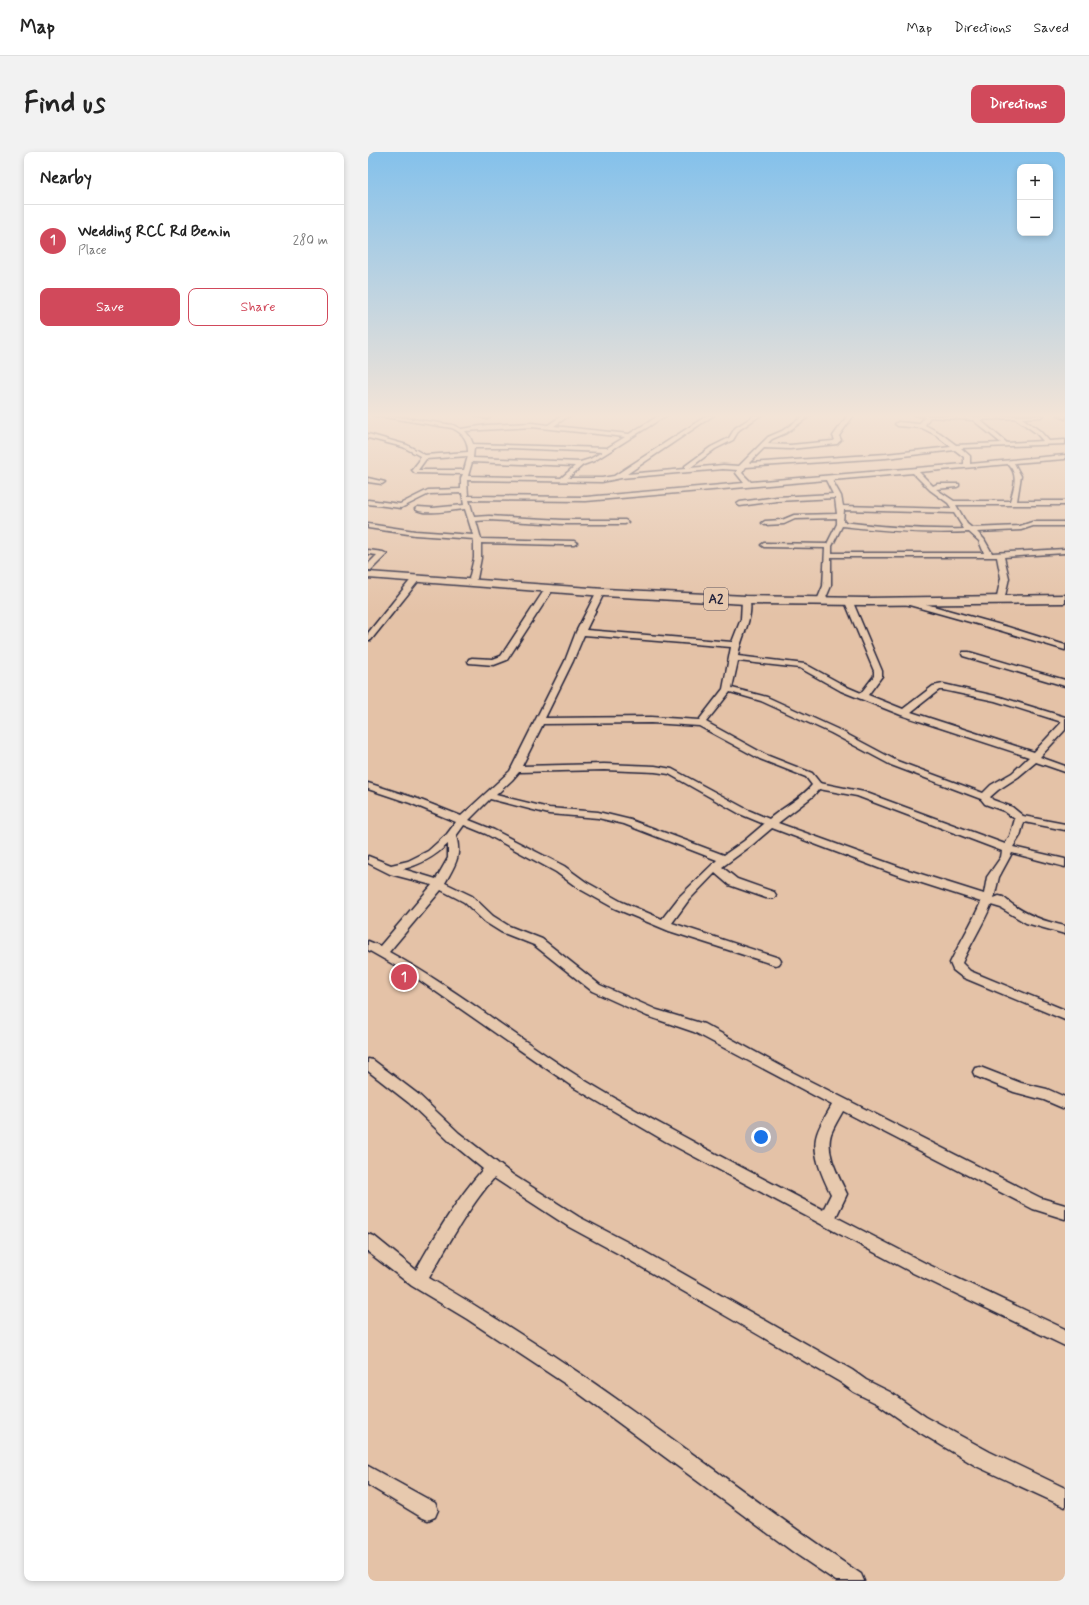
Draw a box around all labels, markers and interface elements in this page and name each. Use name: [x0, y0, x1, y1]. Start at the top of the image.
text: Map: [20, 15, 55, 40]
text: Map: [906, 19, 932, 37]
text: Directions: [954, 19, 1012, 37]
text: Saved: [1034, 19, 1069, 37]
button: Directions: [971, 85, 1065, 123]
text: Find us: [24, 86, 105, 123]
map controls: [1017, 164, 1053, 236]
button: +: [1017, 164, 1053, 200]
text: Nearby: [40, 167, 92, 189]
button: −: [1017, 200, 1053, 236]
text: Wedding RCC Rd Benin: [78, 222, 230, 242]
text: 1: [50, 232, 56, 249]
text: 280 m: [293, 232, 328, 249]
text: Place: [78, 242, 107, 259]
button: Save: [40, 288, 180, 326]
button: Share: [188, 288, 328, 326]
road number: A2: [704, 588, 728, 610]
pin: 1: [391, 962, 417, 992]
your location: [751, 1127, 771, 1147]

